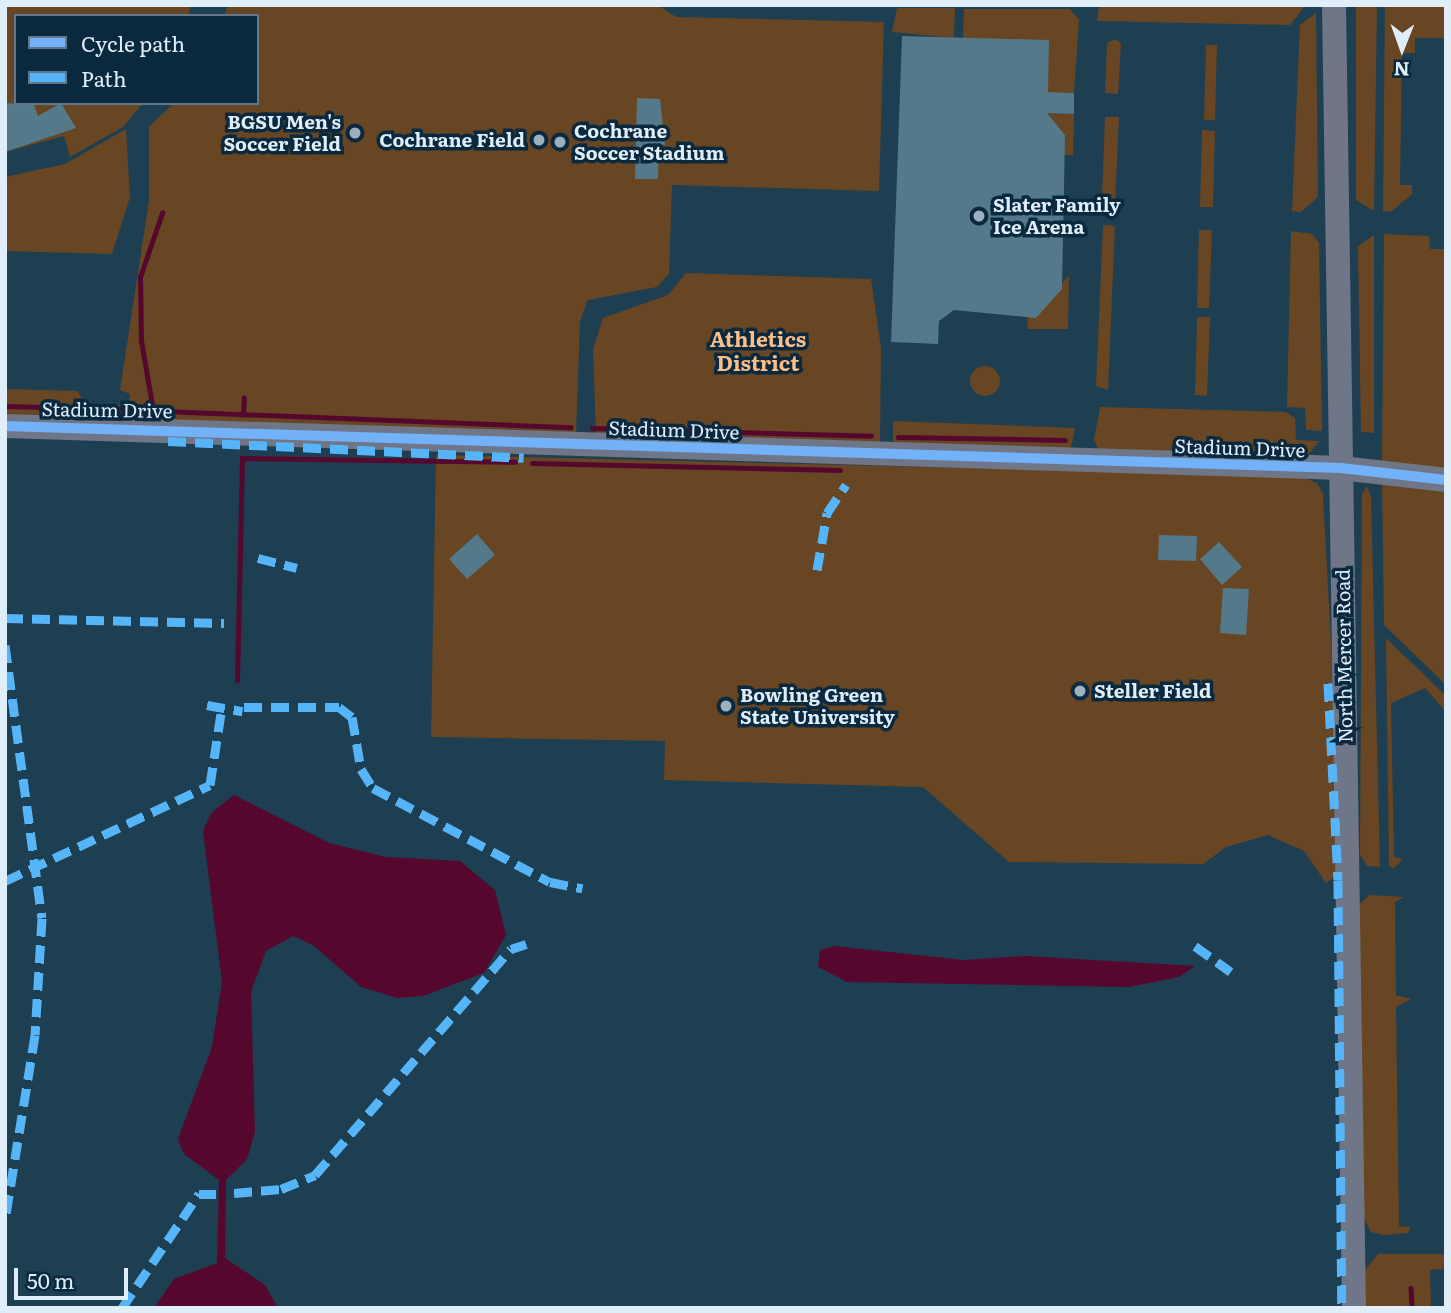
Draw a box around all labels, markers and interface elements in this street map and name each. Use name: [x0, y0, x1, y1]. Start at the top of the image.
legend: [14, 14, 259, 105]
north arrow: [1367, 14, 1437, 84]
text: Cycle path: [81, 27, 185, 58]
text: N: [1393, 56, 1410, 84]
text: Path: [81, 62, 127, 93]
place label: BGSU Men's Soccer Field: [223, 111, 341, 155]
place label: Cochrane Soccer Stadium: [574, 120, 724, 164]
marker: BGSU Men's Soccer Field: [347, 125, 363, 141]
place label: Cochrane Field: [379, 129, 525, 151]
marker: Cochrane Field: [531, 132, 547, 148]
marker: Cochrane Soccer Stadium: [552, 134, 568, 150]
place label: Slater Family Ice Arena: [993, 194, 1121, 238]
marker: Slater Family Ice Arena: [971, 208, 987, 224]
district label: Athletics District: [710, 325, 806, 375]
street label: Stadium Drive: [41, 397, 173, 423]
street label: Stadium Drive: [608, 416, 740, 444]
street label: Stadium Drive: [1174, 434, 1306, 462]
street label: North Mercer Road: [1331, 569, 1357, 743]
place label: Steller Field: [1094, 680, 1211, 702]
marker: Steller Field: [1072, 683, 1088, 699]
place label: Bowling Green State University: [740, 684, 895, 728]
marker: Bowling Green State University: [718, 698, 734, 714]
scale bar: [18, 1254, 131, 1298]
text: 50 m: [27, 1264, 74, 1295]

